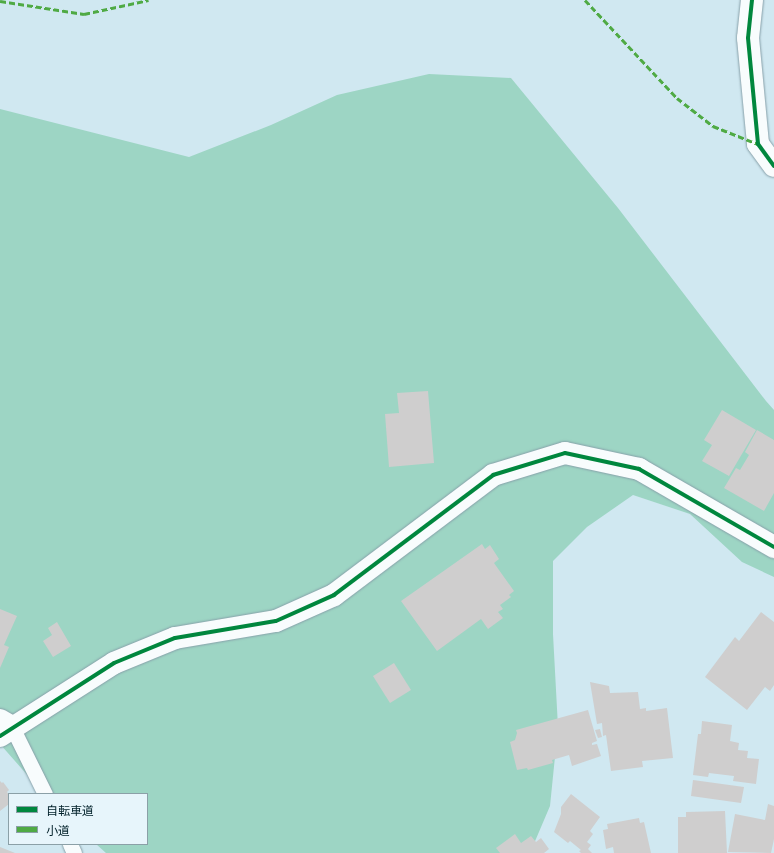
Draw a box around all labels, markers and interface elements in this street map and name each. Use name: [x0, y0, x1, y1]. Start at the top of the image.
legend: [8, 793, 148, 845]
text: 自転車道: [46, 803, 94, 818]
text: 小道: [46, 823, 70, 838]

